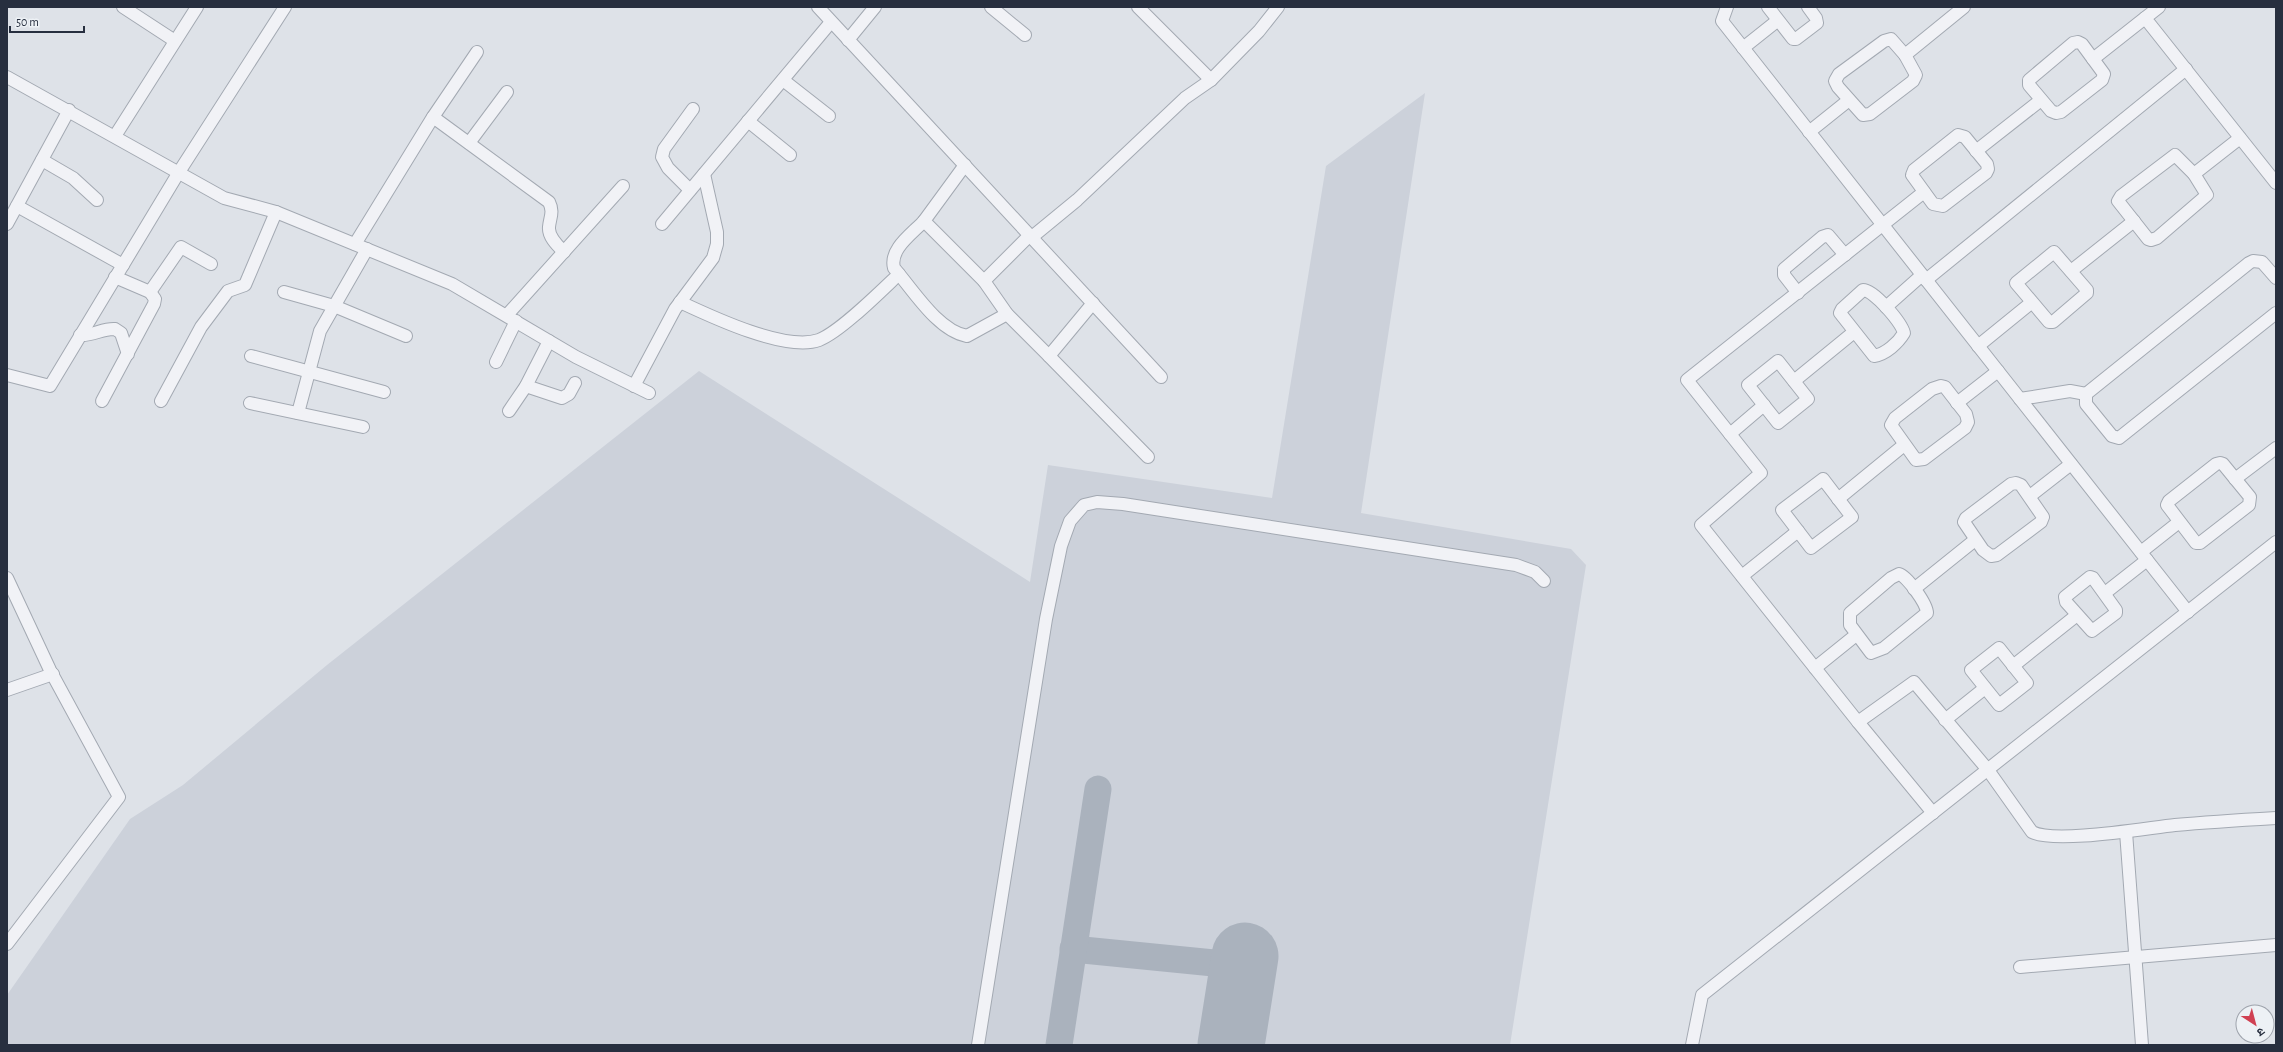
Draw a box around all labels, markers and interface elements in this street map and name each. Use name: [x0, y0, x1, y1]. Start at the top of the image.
scale bar: [10, 8, 84, 34]
text: 50 m: [16, 16, 39, 28]
north arrow: [2235, 1004, 2275, 1044]
text: उ: [2254, 1025, 2266, 1038]

